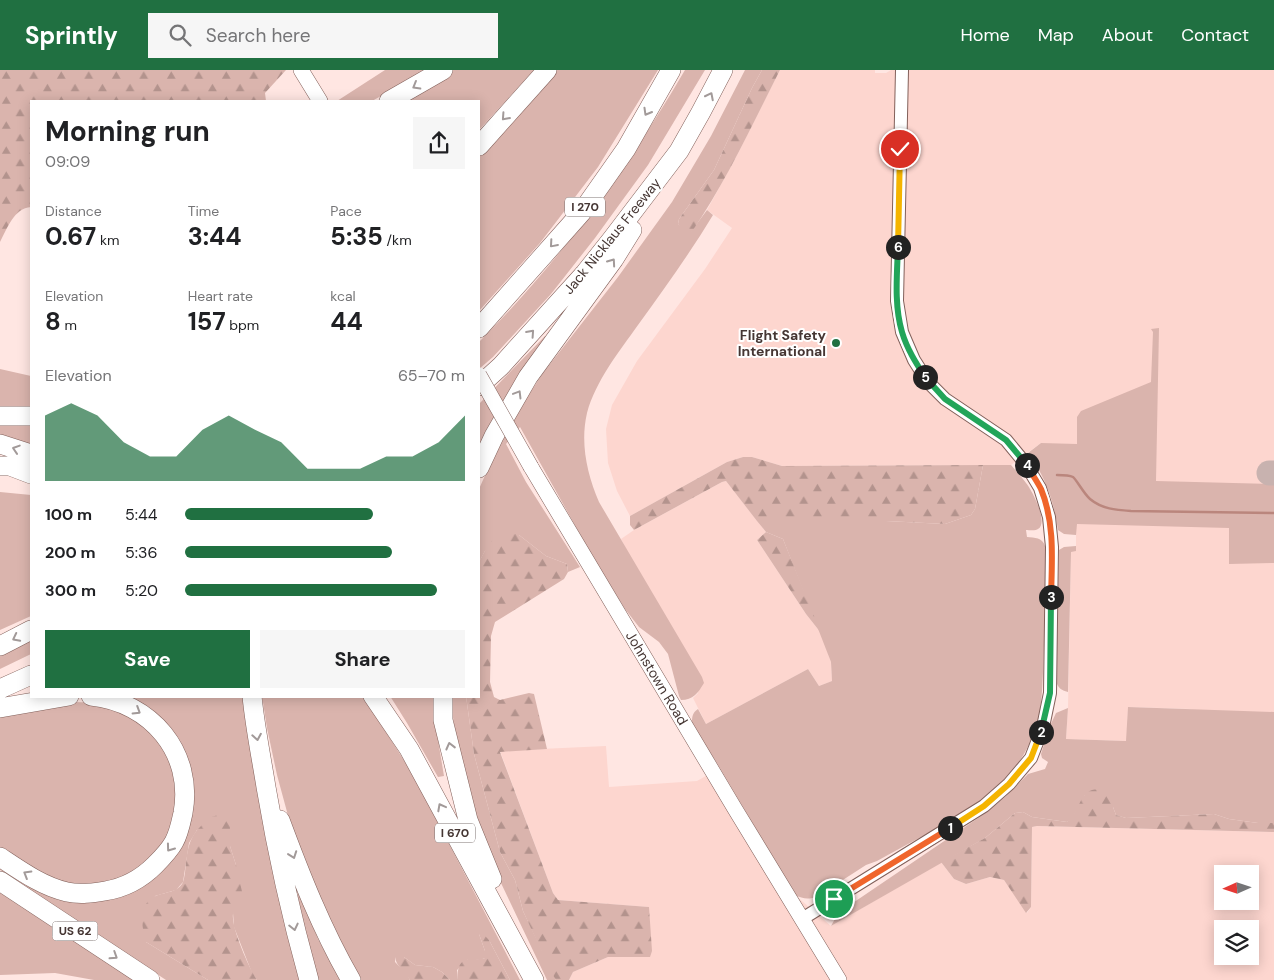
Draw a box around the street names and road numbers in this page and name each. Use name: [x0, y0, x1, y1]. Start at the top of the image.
street label: Jack Nicklaus Freeway: [559, 174, 665, 298]
road number: I 270: [565, 198, 605, 216]
street label: Johnstown Road: [622, 628, 692, 728]
road number: I 670: [435, 824, 475, 842]
road number: US 62: [52, 921, 98, 940]

